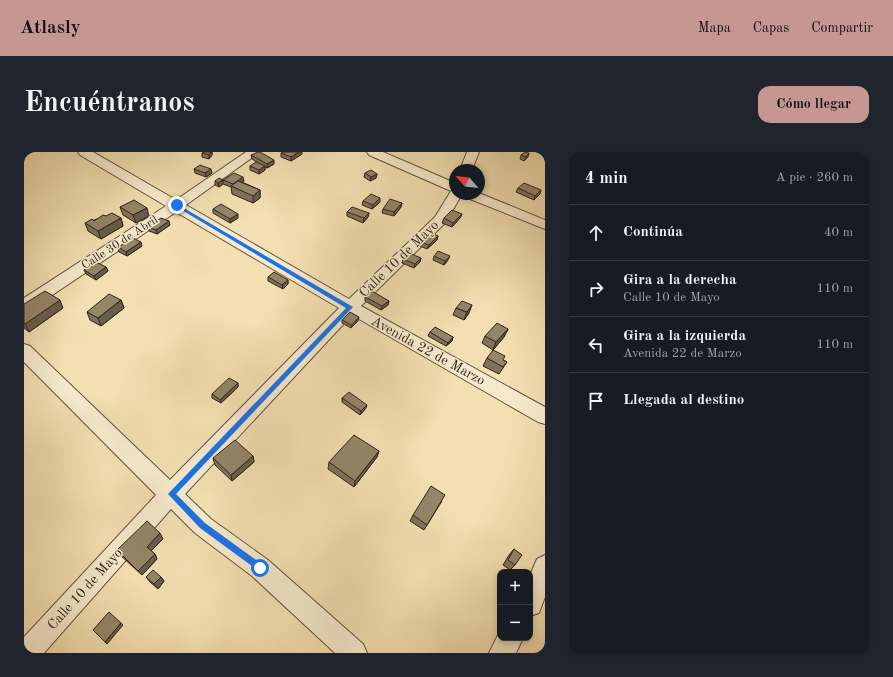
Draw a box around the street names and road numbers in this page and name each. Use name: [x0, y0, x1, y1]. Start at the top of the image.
street label: Calle 30 de Abril: [80, 214, 160, 272]
street label: Calle 10 de Mayo: [357, 218, 441, 300]
street label: Avenida 22 de Marzo: [369, 314, 487, 388]
street label: Calle 10 de Mayo: [45, 546, 125, 632]

